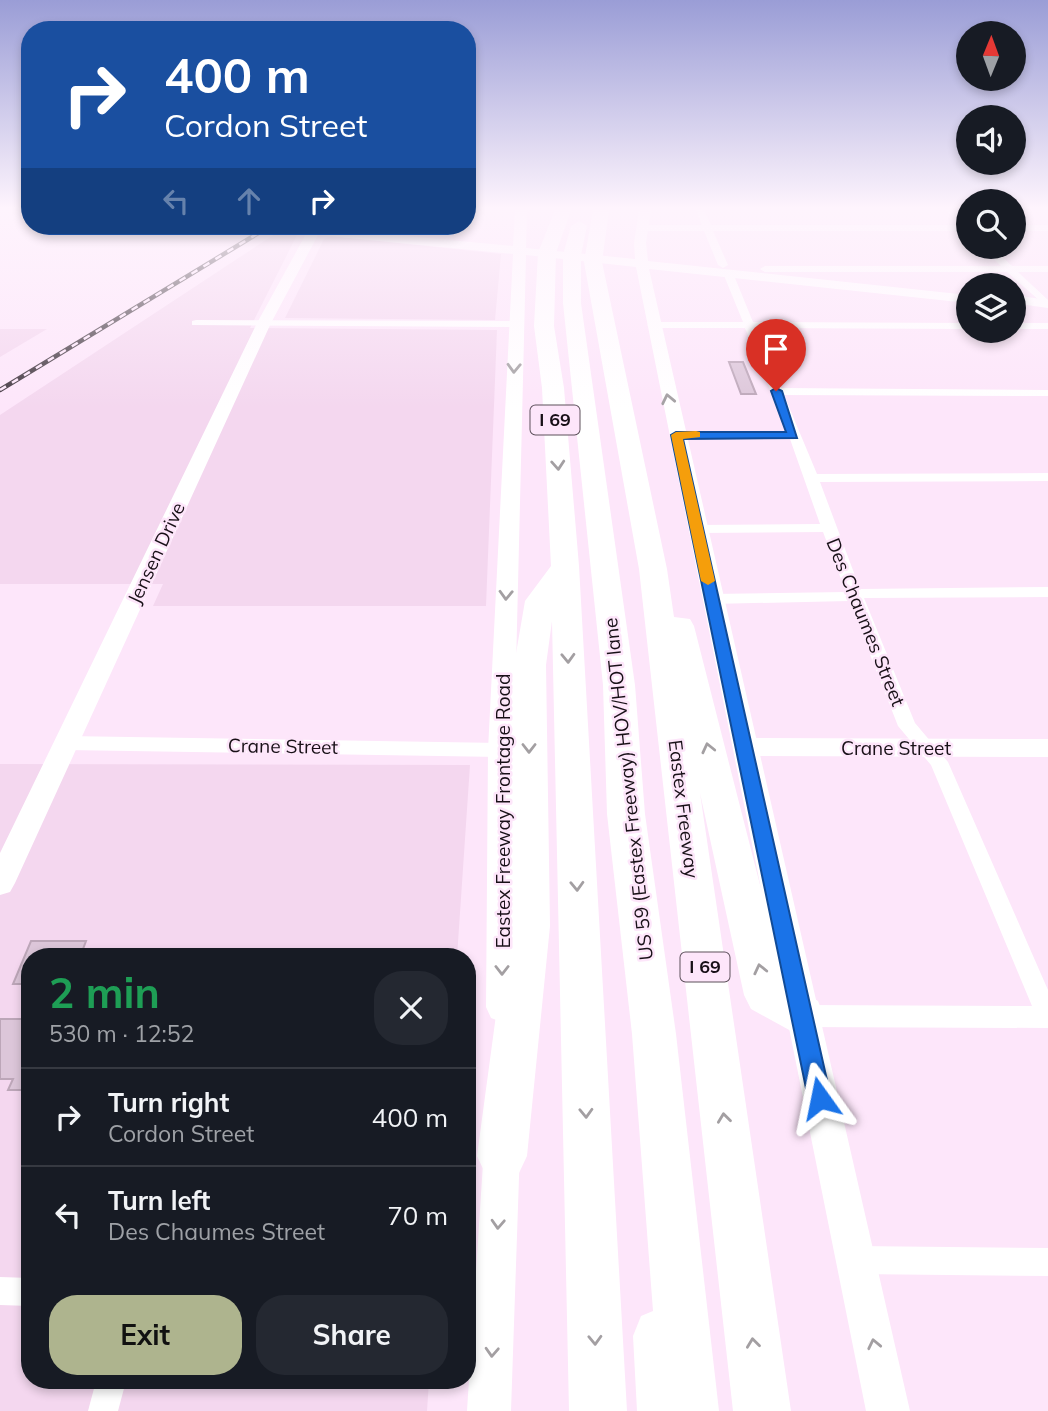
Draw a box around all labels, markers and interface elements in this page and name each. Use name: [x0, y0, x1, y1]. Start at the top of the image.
north arrow: [956, 21, 1026, 91]
map controls: [956, 21, 1026, 343]
text: 400 m: [164, 44, 310, 105]
icon: right: [49, 49, 140, 140]
text: Cordon Street: [164, 105, 368, 145]
button: sound: [956, 105, 1026, 175]
icon: left: [157, 182, 195, 220]
icon: ahead: [230, 182, 268, 220]
icon: right: [303, 182, 341, 220]
button: search: [956, 189, 1026, 259]
button: layers: [956, 273, 1026, 343]
pin: [746, 319, 806, 391]
icon: arrive: [757, 330, 795, 368]
one-way arrow: [506, 363, 521, 374]
one-way arrow: [662, 393, 677, 405]
road number: I 69: [530, 406, 580, 434]
one-way arrow: [550, 460, 565, 471]
street label: Jensen Drive: [122, 498, 190, 608]
street label: Des Chaumes Street: [821, 534, 911, 710]
one-way arrow: [498, 591, 514, 601]
street label: US 59 (Eastex Freeway) HOV/HOT lane: [598, 617, 658, 961]
one-way arrow: [561, 653, 576, 664]
street label: Eastex Freeway Frontage Road: [491, 674, 515, 948]
street label: Crane Street: [228, 733, 339, 759]
street label: Crane Street: [841, 736, 951, 760]
street label: Eastex Freeway: [664, 738, 704, 880]
one-way arrow: [702, 742, 716, 754]
one-way arrow: [521, 743, 537, 754]
one-way arrow: [570, 880, 585, 891]
road number: I 69: [680, 952, 730, 982]
one-way arrow: [754, 963, 768, 975]
one-way arrow: [494, 965, 510, 976]
text: 2 min: [49, 966, 160, 1019]
button: close: [374, 971, 448, 1045]
text: 530 m · 12:52: [49, 1019, 194, 1048]
position arrow: [783, 1061, 857, 1135]
text: Turn right: [108, 1086, 229, 1119]
icon: right: [49, 1098, 87, 1136]
text: 400 m: [372, 1101, 448, 1134]
one-way arrow: [579, 1108, 594, 1119]
one-way arrow: [717, 1112, 732, 1124]
text: Cordon Street: [108, 1119, 254, 1148]
text: Turn left: [108, 1184, 210, 1217]
icon: left: [49, 1196, 87, 1234]
text: 70 m: [387, 1199, 448, 1232]
text: Des Chaumes Street: [108, 1217, 325, 1246]
one-way arrow: [491, 1219, 506, 1230]
button: Exit: [49, 1295, 242, 1375]
button: Share: [256, 1295, 448, 1375]
one-way arrow: [588, 1335, 603, 1346]
one-way arrow: [746, 1337, 761, 1349]
one-way arrow: [867, 1338, 882, 1350]
one-way arrow: [484, 1347, 499, 1358]

